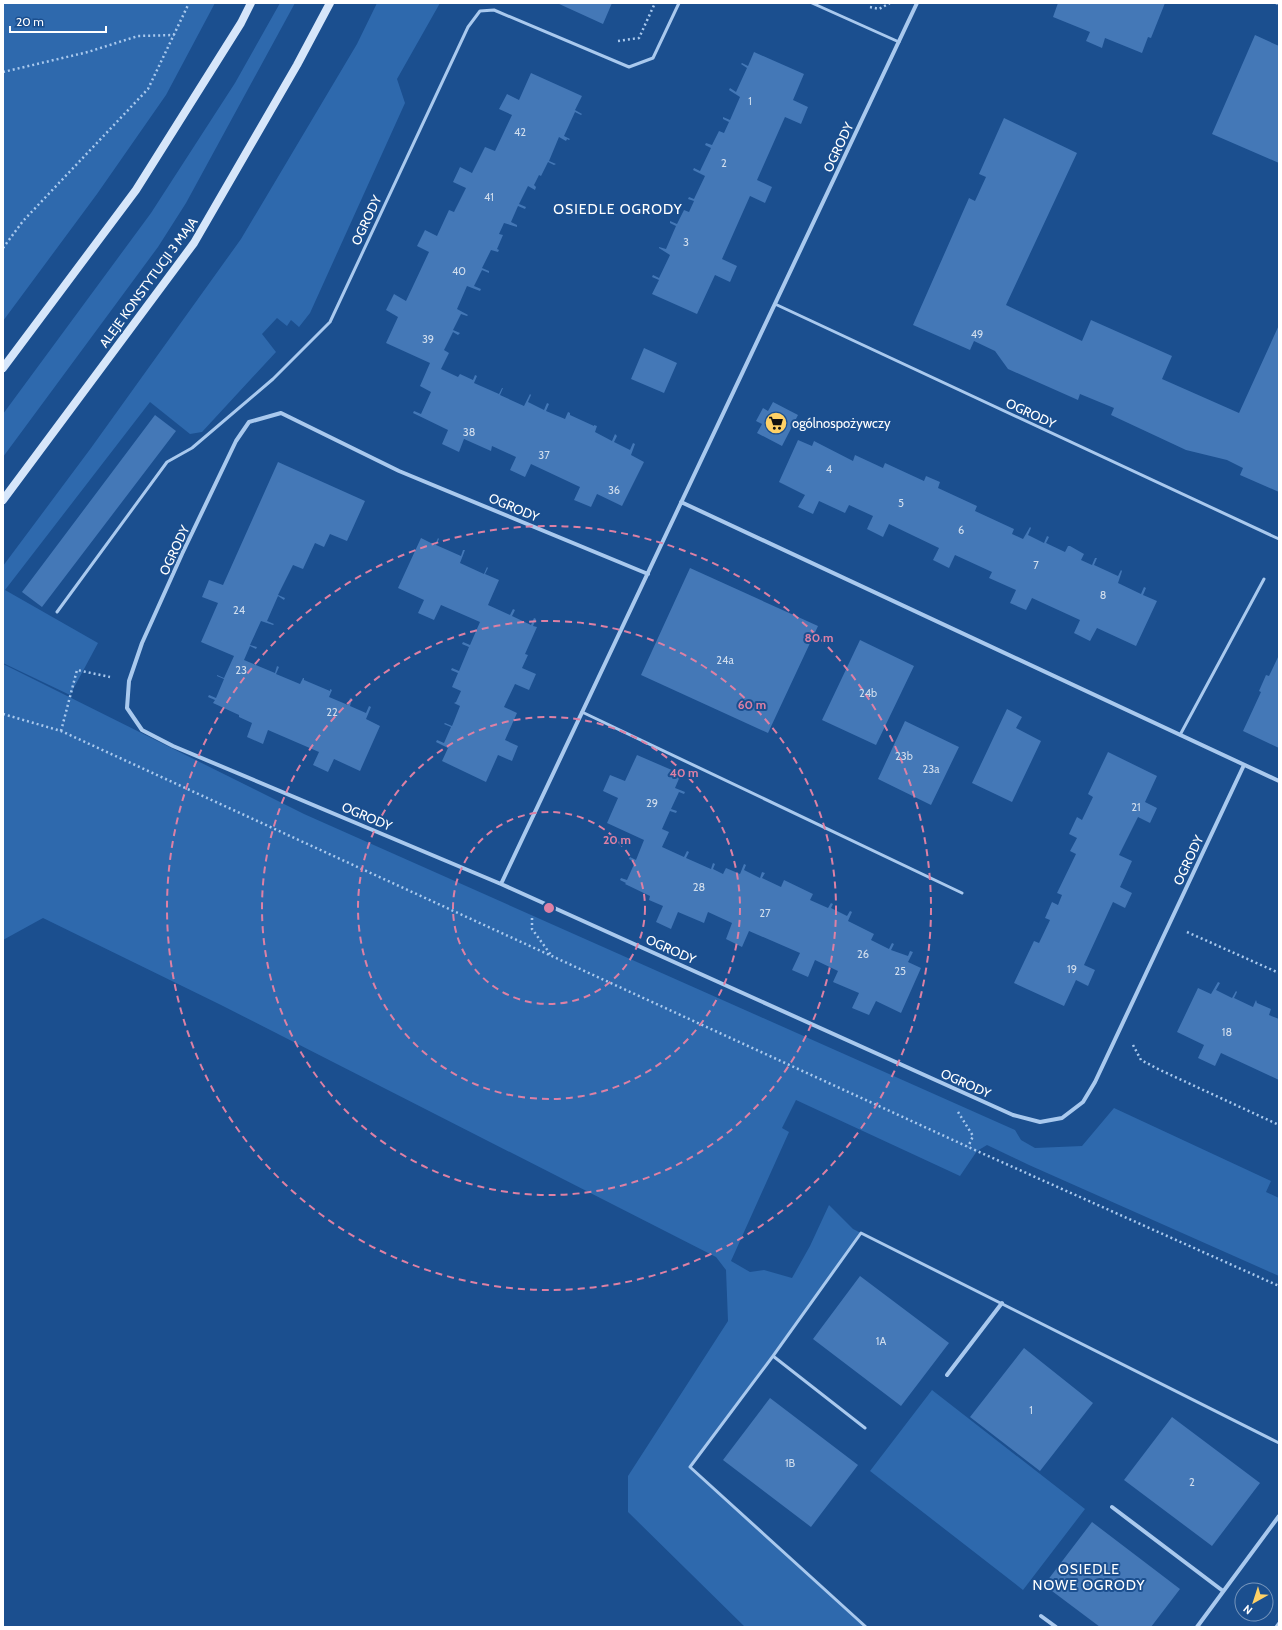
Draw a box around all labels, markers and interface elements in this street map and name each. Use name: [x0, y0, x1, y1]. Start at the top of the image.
scale bar: [10, 8, 106, 34]
text: 20 m: [16, 14, 44, 29]
house number: 1: [748, 94, 752, 108]
street label: OGRODY: [820, 119, 857, 174]
house number: 42: [514, 125, 526, 139]
house number: 2: [721, 156, 727, 170]
house number: 41: [484, 190, 494, 204]
street label: OGRODY: [348, 192, 385, 247]
district label: OSIEDLE OGRODY: [553, 200, 683, 218]
street label: ALEJE KONSTYTUCJI 3 MAJA: [95, 214, 201, 350]
house number: 3: [683, 235, 689, 249]
house number: 40: [452, 264, 466, 278]
house number: 49: [971, 327, 983, 341]
house number: 39: [422, 332, 434, 346]
street label: OGRODY: [1004, 395, 1059, 432]
supermarket icon: ogólnospożywczy: [763, 410, 789, 436]
place label: ogólnospożywczy: [792, 415, 891, 431]
house number: 38: [463, 425, 475, 439]
house number: 37: [538, 448, 550, 462]
house number: 4: [826, 462, 833, 476]
house number: 36: [608, 483, 620, 497]
street label: OGRODY: [486, 489, 542, 525]
house number: 5: [898, 496, 904, 510]
street label: OGRODY: [156, 522, 193, 577]
house number: 6: [958, 523, 964, 537]
house number: 7: [1033, 558, 1039, 572]
house number: 8: [1100, 588, 1106, 602]
house number: 24: [233, 603, 246, 617]
text: 80 m: [805, 630, 833, 645]
house number: 24a: [716, 653, 734, 667]
house number: 23: [235, 663, 247, 677]
house number: 24b: [859, 686, 877, 700]
text: 60 m: [738, 697, 766, 712]
house number: 22: [326, 705, 338, 719]
house number: 23b: [895, 749, 913, 763]
house number: 23a: [923, 762, 940, 776]
text: 40 m: [669, 765, 699, 780]
house number: 29: [646, 796, 658, 810]
street label: OGRODY: [339, 798, 395, 834]
house number: 21: [1131, 800, 1141, 814]
text: 20 m: [603, 832, 631, 847]
street label: OGRODY: [1170, 832, 1207, 887]
house number: 28: [693, 880, 705, 894]
centre of rings: [542, 901, 556, 915]
house number: 27: [759, 906, 771, 920]
street label: OGRODY: [644, 931, 699, 967]
house number: 26: [857, 947, 869, 961]
house number: 19: [1067, 962, 1077, 976]
house number: 25: [894, 964, 906, 978]
house number: 18: [1222, 1025, 1232, 1039]
street label: OGRODY: [939, 1065, 994, 1101]
house number: 1A: [876, 1334, 886, 1348]
house number: 1: [1029, 1403, 1033, 1417]
house number: 1B: [785, 1456, 796, 1470]
house number: 2: [1189, 1475, 1195, 1489]
district label: OSIEDLE NOWE OGRODY: [1033, 1560, 1145, 1594]
north arrow: [1234, 1582, 1274, 1622]
text: N: [1240, 1602, 1255, 1618]

